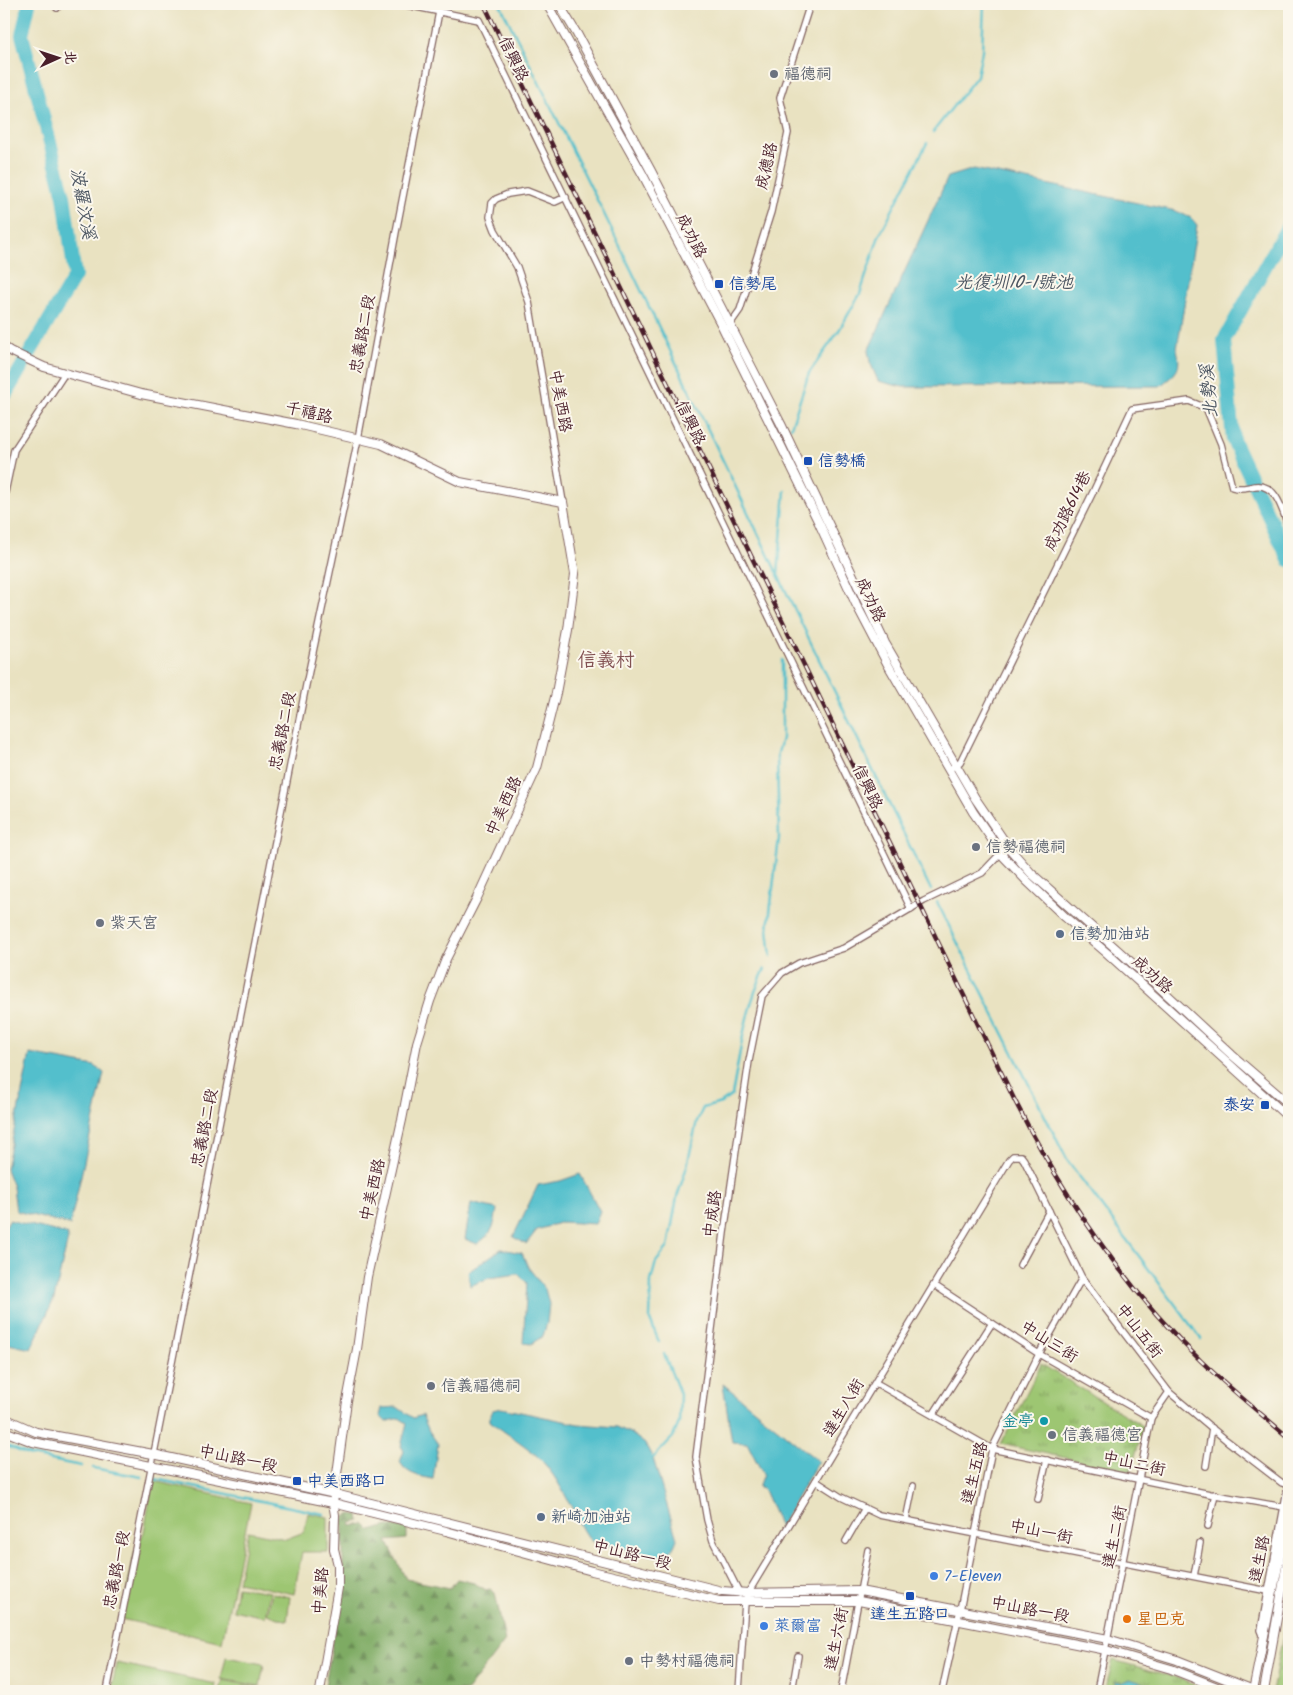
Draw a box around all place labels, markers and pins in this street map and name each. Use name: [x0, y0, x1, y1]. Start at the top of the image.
place label: 福德祠: [784, 62, 832, 87]
marker: 福德祠: [768, 68, 780, 80]
place label: 信勢尾: [729, 272, 777, 297]
marker: 信勢尾: [713, 278, 725, 290]
place label: 信勢橋: [818, 449, 866, 474]
marker: 信勢橋: [802, 455, 814, 467]
place label: 信勢福德祠: [986, 835, 1066, 860]
marker: 信勢福德祠: [970, 841, 982, 853]
place label: 紫天宮: [110, 911, 158, 936]
marker: 紫天宮: [94, 917, 106, 929]
place label: 信勢加油站: [1070, 922, 1150, 947]
marker: 信勢加油站: [1054, 928, 1066, 940]
place label: 泰安: [1223, 1093, 1255, 1118]
marker: 泰安: [1259, 1099, 1271, 1111]
place label: 信義福德祠: [441, 1374, 521, 1399]
marker: 信義福德祠: [425, 1380, 437, 1392]
place label: 金亭: [1002, 1409, 1034, 1434]
marker: 金亭: [1038, 1415, 1050, 1427]
place label: 信義福德宮: [1062, 1423, 1142, 1448]
marker: 信義福德宮: [1046, 1429, 1058, 1441]
place label: 中美西路口: [307, 1469, 387, 1494]
marker: 中美西路口: [291, 1475, 303, 1487]
place label: 新崎加油站: [551, 1505, 631, 1530]
marker: 新崎加油站: [535, 1511, 547, 1523]
place label: 7-Eleven: [944, 1564, 1002, 1589]
marker: 7-Eleven: [928, 1570, 940, 1582]
marker: 達生五路口: [904, 1590, 916, 1602]
place label: 達生五路口: [870, 1602, 950, 1627]
place label: 星巴克: [1137, 1607, 1185, 1632]
marker: 星巴克: [1121, 1613, 1133, 1625]
place label: 萊爾富: [774, 1614, 822, 1639]
marker: 萊爾富: [758, 1620, 770, 1632]
place label: 中勢村福德祠: [639, 1649, 735, 1674]
marker: 中勢村福德祠: [623, 1655, 635, 1667]

